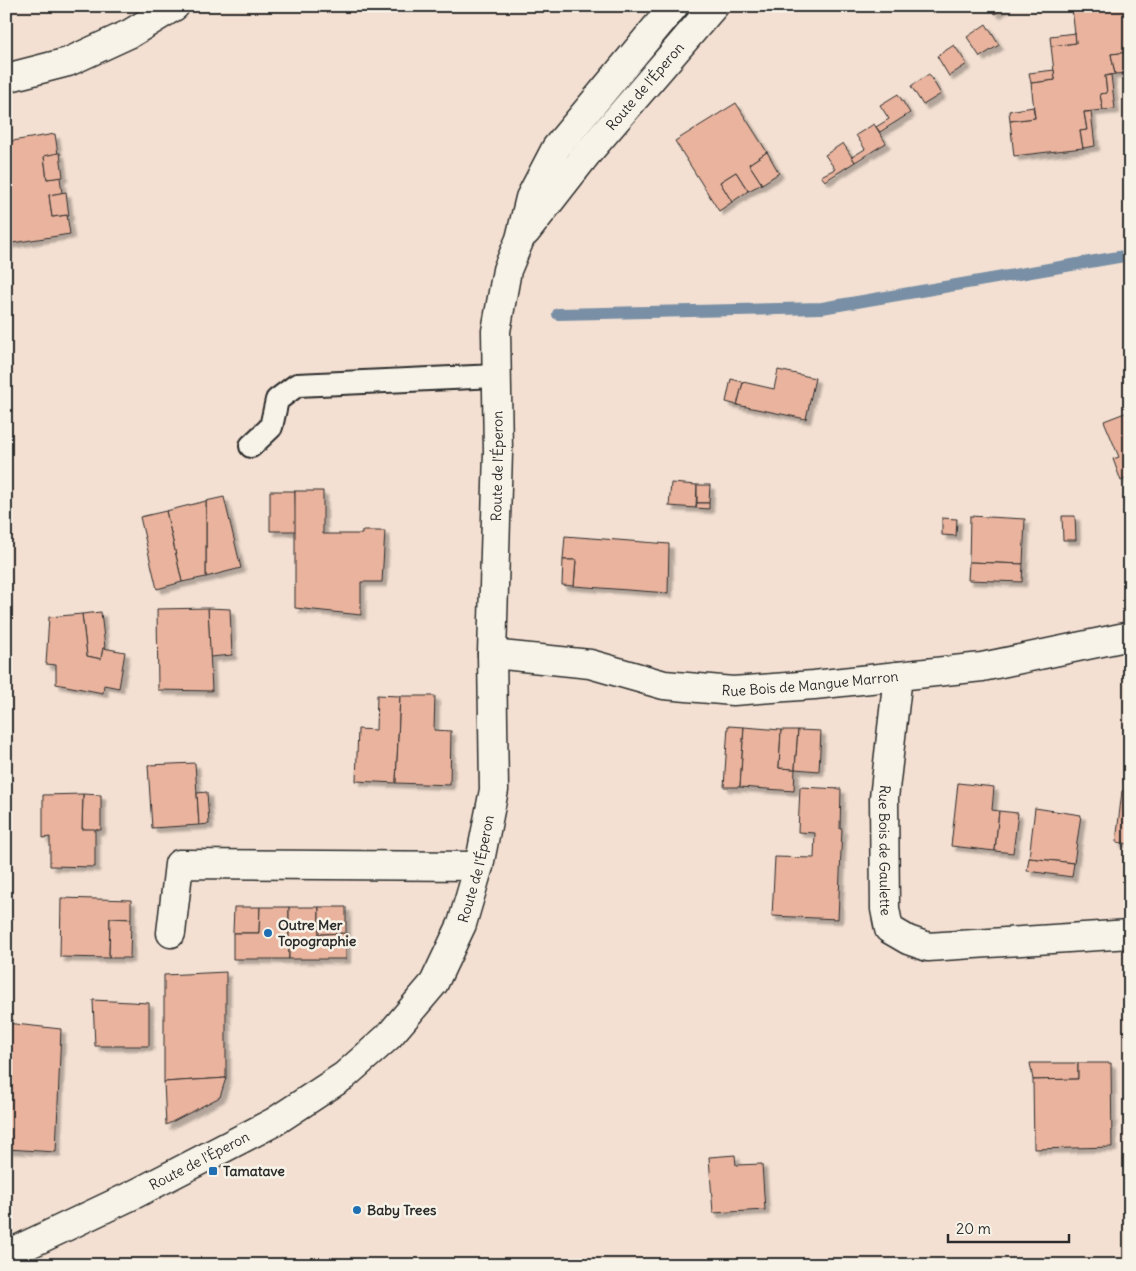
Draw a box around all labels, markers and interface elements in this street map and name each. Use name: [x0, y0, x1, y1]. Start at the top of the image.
street label: Route de l'Éperon: [602, 39, 688, 134]
street label: Route de l'Éperon: [487, 411, 507, 522]
street label: Rue Bois de Mangue Marron: [721, 667, 899, 700]
street label: Rue Bois de Gaulette: [875, 784, 895, 917]
street label: Route de l'Éperon: [454, 813, 498, 925]
place label: Outre Mer Topographie: [278, 916, 357, 950]
marker: Outre Mer Topographie: [262, 927, 274, 939]
street label: Route de l'Éperon: [146, 1127, 252, 1194]
place label: Tamatave: [223, 1162, 285, 1180]
marker: Tamatave: [207, 1165, 219, 1177]
place label: Baby Trees: [367, 1201, 437, 1219]
marker: Baby Trees: [351, 1204, 363, 1216]
scale bar: [948, 1211, 1070, 1243]
text: 20 m: [956, 1219, 991, 1238]

